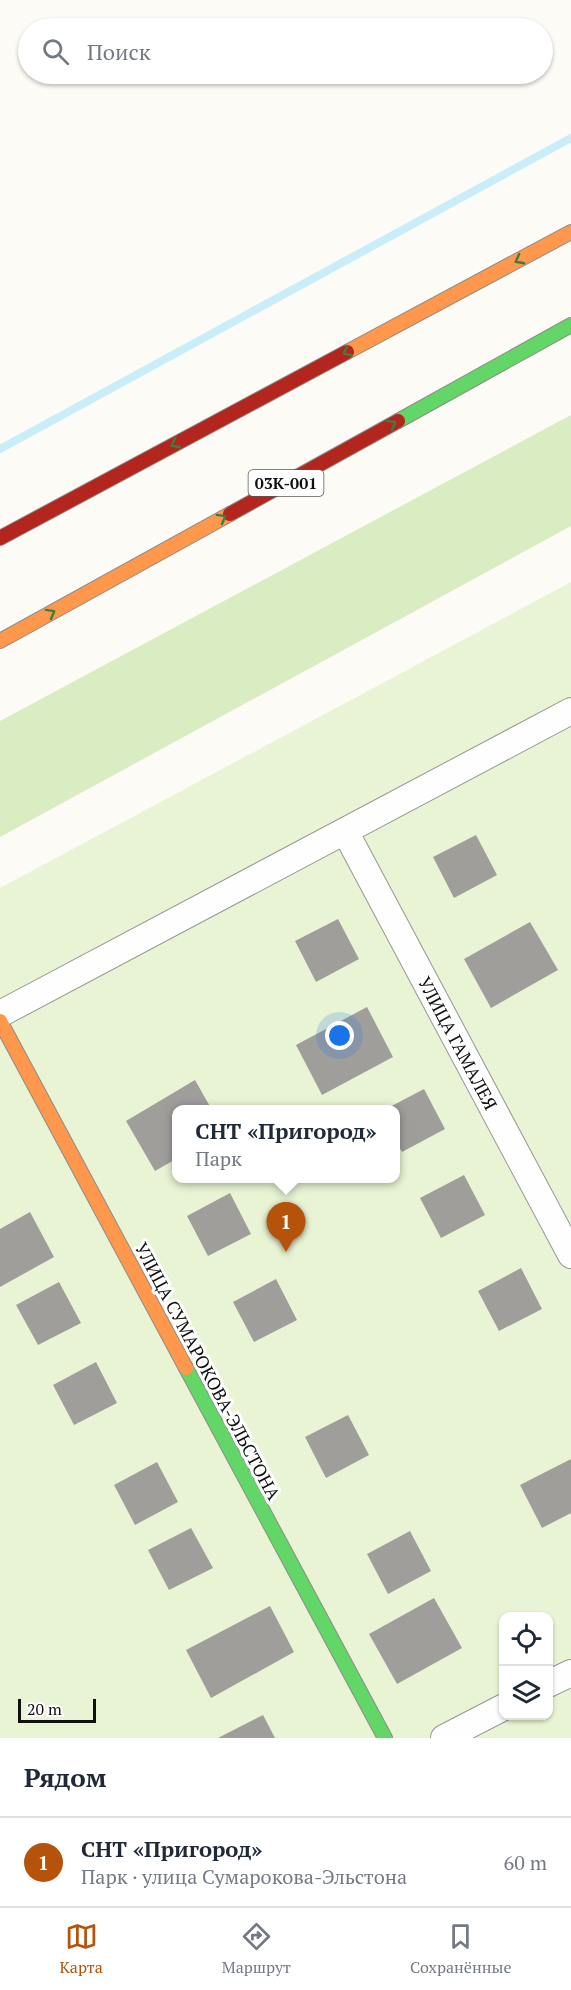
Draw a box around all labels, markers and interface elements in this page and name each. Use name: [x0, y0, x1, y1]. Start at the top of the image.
search box: [18, 18, 553, 84]
icon: search: [39, 35, 72, 68]
text: Поиск: [87, 37, 151, 66]
one-way arrow: [515, 253, 526, 264]
one-way arrow: [343, 345, 354, 356]
one-way arrow: [386, 420, 396, 431]
one-way arrow: [171, 437, 182, 448]
road number: 03К-001: [248, 470, 324, 496]
one-way arrow: [216, 514, 226, 525]
one-way arrow: [45, 609, 55, 620]
street label: УЛИЦА ГАМАЛЕЯ: [413, 972, 503, 1114]
your location: [325, 1021, 354, 1050]
popup: [172, 1105, 400, 1183]
text: СНТ «Пригород»: [195, 1116, 377, 1145]
text: Парк: [195, 1145, 242, 1172]
pin: 1: [266, 1202, 306, 1252]
street label: УЛИЦА СУМАРОКОВА-ЭЛЬСТОНА: [130, 1238, 287, 1505]
map controls: [499, 1612, 553, 1720]
button: locate: [499, 1612, 553, 1666]
button: layers: [499, 1666, 553, 1720]
scale bar: [18, 1696, 96, 1724]
text: 20 m: [27, 1698, 62, 1720]
text: Рядом: [24, 1760, 107, 1794]
text: СНТ «Пригород»: [81, 1834, 262, 1863]
text: 1: [38, 1849, 49, 1876]
text: 60 m: [504, 1849, 547, 1876]
text: Парк · улица Сумарокова-Эльстона: [81, 1863, 407, 1890]
tab: Карта: [60, 1920, 103, 1978]
tab: Маршрут: [222, 1920, 291, 1978]
tab: Сохранённые: [410, 1920, 511, 1978]

